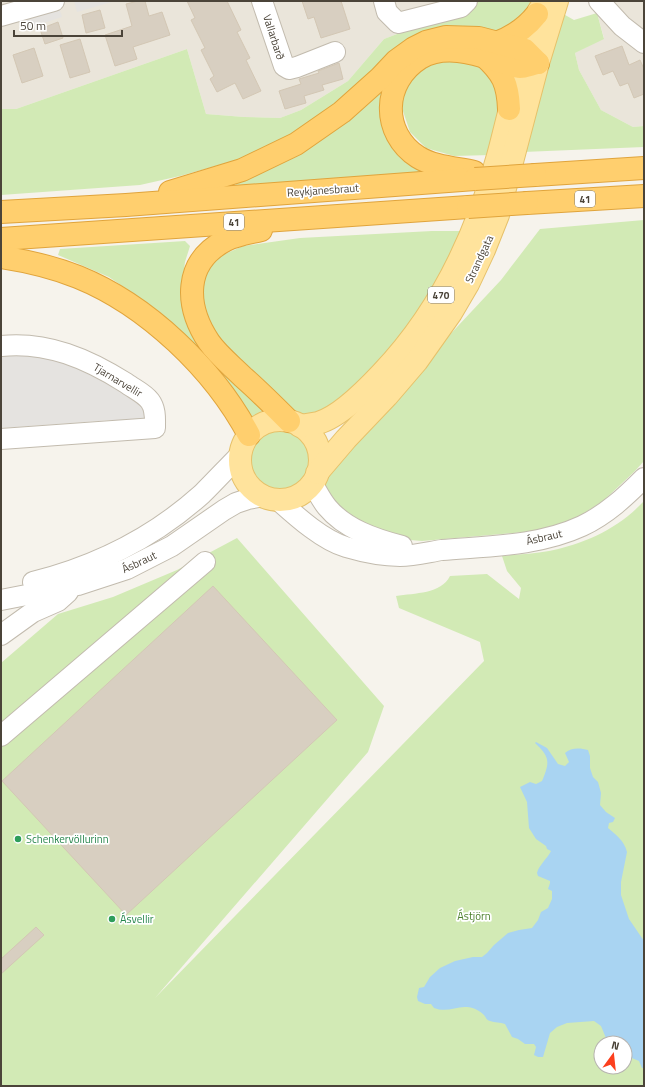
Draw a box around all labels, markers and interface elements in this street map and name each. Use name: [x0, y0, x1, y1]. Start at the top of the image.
scale bar: [14, 12, 122, 38]
street label: Vallarbarð: [259, 12, 289, 62]
text: 50 m: [20, 16, 46, 35]
street label: Reykjanesbraut: [287, 179, 360, 200]
road number: 41: [575, 191, 595, 207]
road number: 41: [224, 214, 244, 230]
street label: Strandgata: [461, 232, 497, 286]
road number: 470: [428, 287, 454, 303]
street label: Tjarnarvellir: [90, 359, 146, 401]
street label: Ásbraut: [524, 525, 564, 549]
street label: Ásbraut: [119, 547, 159, 577]
place label: Schenkervöllurinn: [26, 831, 109, 847]
marker: Schenkervöllurinn: [13, 834, 23, 844]
park label: Ástjörn: [457, 908, 491, 924]
place label: Ásvellir: [120, 911, 154, 927]
marker: Ásvellir: [107, 914, 117, 924]
north arrow: [593, 1035, 633, 1075]
text: N: [610, 1037, 621, 1054]

